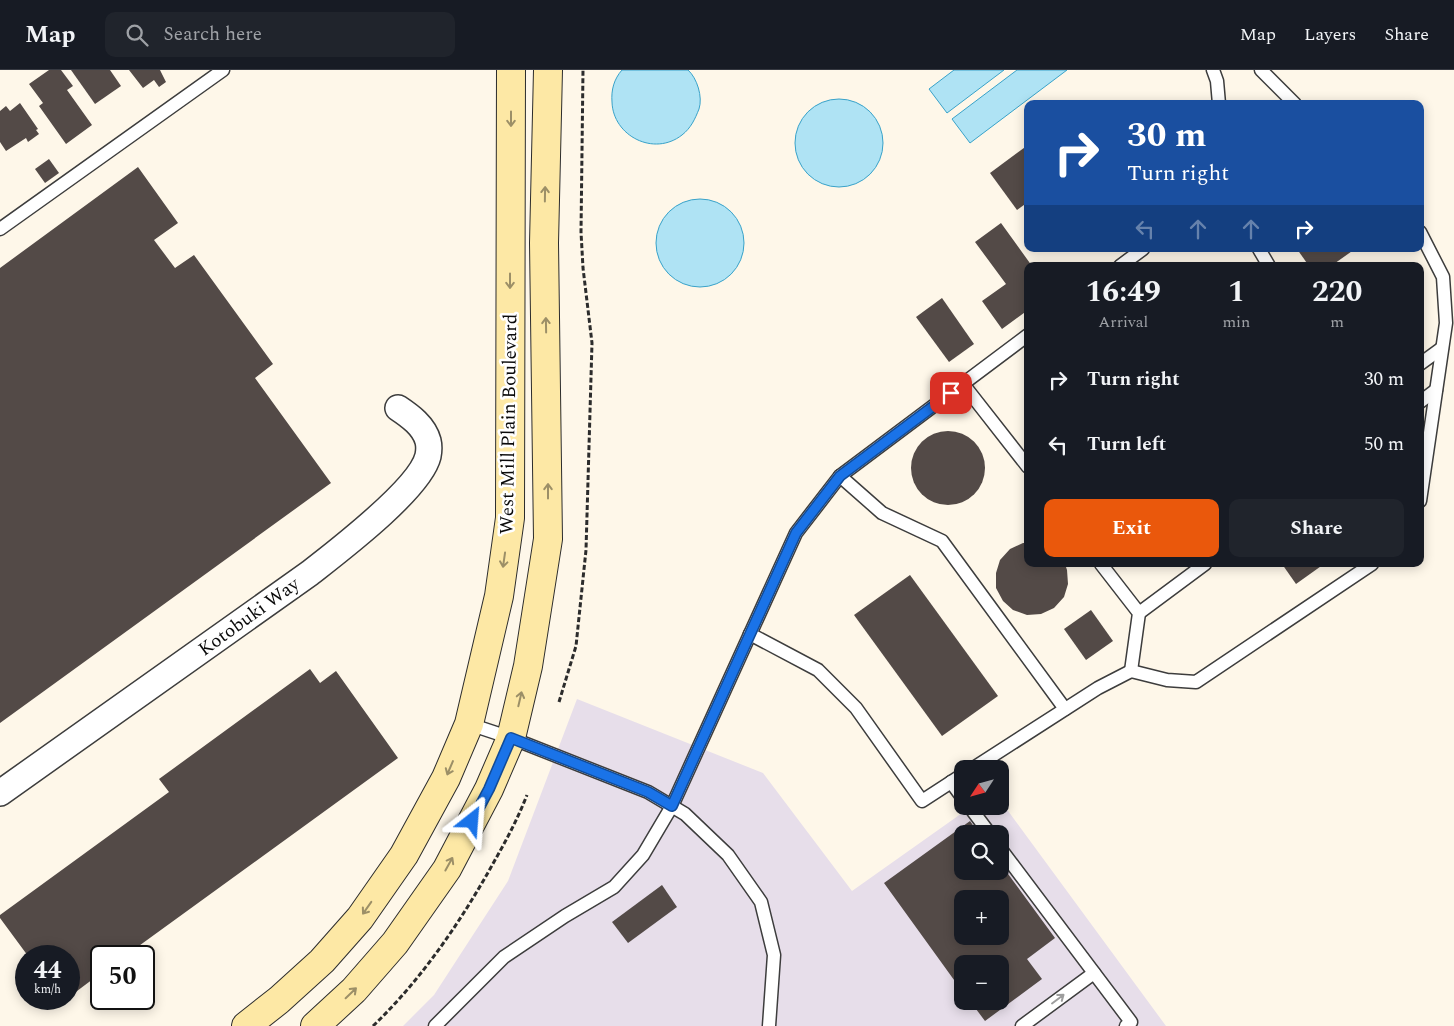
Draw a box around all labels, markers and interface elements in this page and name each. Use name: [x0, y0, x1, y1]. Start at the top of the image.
search box: [105, 12, 455, 57]
text: Map: [25, 17, 75, 53]
text: Search here: [163, 20, 262, 49]
icon: search: [123, 21, 151, 49]
text: Map: [1240, 21, 1276, 48]
text: Layers: [1304, 21, 1356, 48]
text: Share: [1384, 21, 1429, 48]
text: 30 m: [1127, 109, 1207, 162]
one-way arrow: [506, 110, 516, 126]
icon: right: [1044, 120, 1109, 185]
text: Turn right: [1127, 157, 1229, 190]
one-way arrow: [541, 186, 550, 202]
icon: left: [1131, 215, 1159, 243]
icon: ahead: [1184, 215, 1212, 243]
icon: ahead: [1237, 215, 1265, 243]
icon: right: [1290, 215, 1318, 243]
text: 16:49: [1086, 269, 1161, 315]
text: 1: [1228, 269, 1245, 315]
text: 220: [1312, 269, 1362, 315]
one-way arrow: [505, 272, 515, 289]
text: Arrival: [1098, 310, 1148, 334]
text: min: [1222, 310, 1250, 334]
text: m: [1330, 310, 1344, 334]
street label: West Mill Plain Boulevard: [493, 313, 525, 535]
one-way arrow: [541, 318, 551, 334]
text: Turn right: [1087, 365, 1180, 394]
text: 30 m: [1364, 365, 1404, 394]
icon: right: [1044, 366, 1072, 394]
pin: [930, 372, 972, 414]
icon: arrive: [937, 379, 965, 407]
text: Turn left: [1087, 430, 1166, 459]
text: 50 m: [1364, 430, 1404, 459]
icon: left: [1044, 431, 1072, 459]
one-way arrow: [543, 483, 552, 499]
button: Exit: [1044, 499, 1219, 557]
button: Share: [1229, 499, 1404, 557]
one-way arrow: [499, 552, 509, 568]
street label: Kotobuki Way: [192, 570, 306, 664]
one-way arrow: [516, 692, 525, 708]
one-way arrow: [445, 760, 455, 775]
north arrow: [954, 760, 1009, 815]
map controls: [954, 760, 1009, 1010]
position arrow: [445, 794, 497, 846]
button: search: [954, 825, 1009, 880]
one-way arrow: [444, 856, 454, 871]
button: +: [954, 890, 1009, 945]
one-way arrow: [362, 900, 372, 914]
speed limit sign: 50: [90, 945, 155, 1010]
text: 44: [33, 952, 62, 990]
button: −: [954, 955, 1009, 1010]
text: km/h: [34, 980, 61, 999]
one-way arrow: [345, 987, 357, 999]
one-way arrow: [1051, 994, 1064, 1005]

